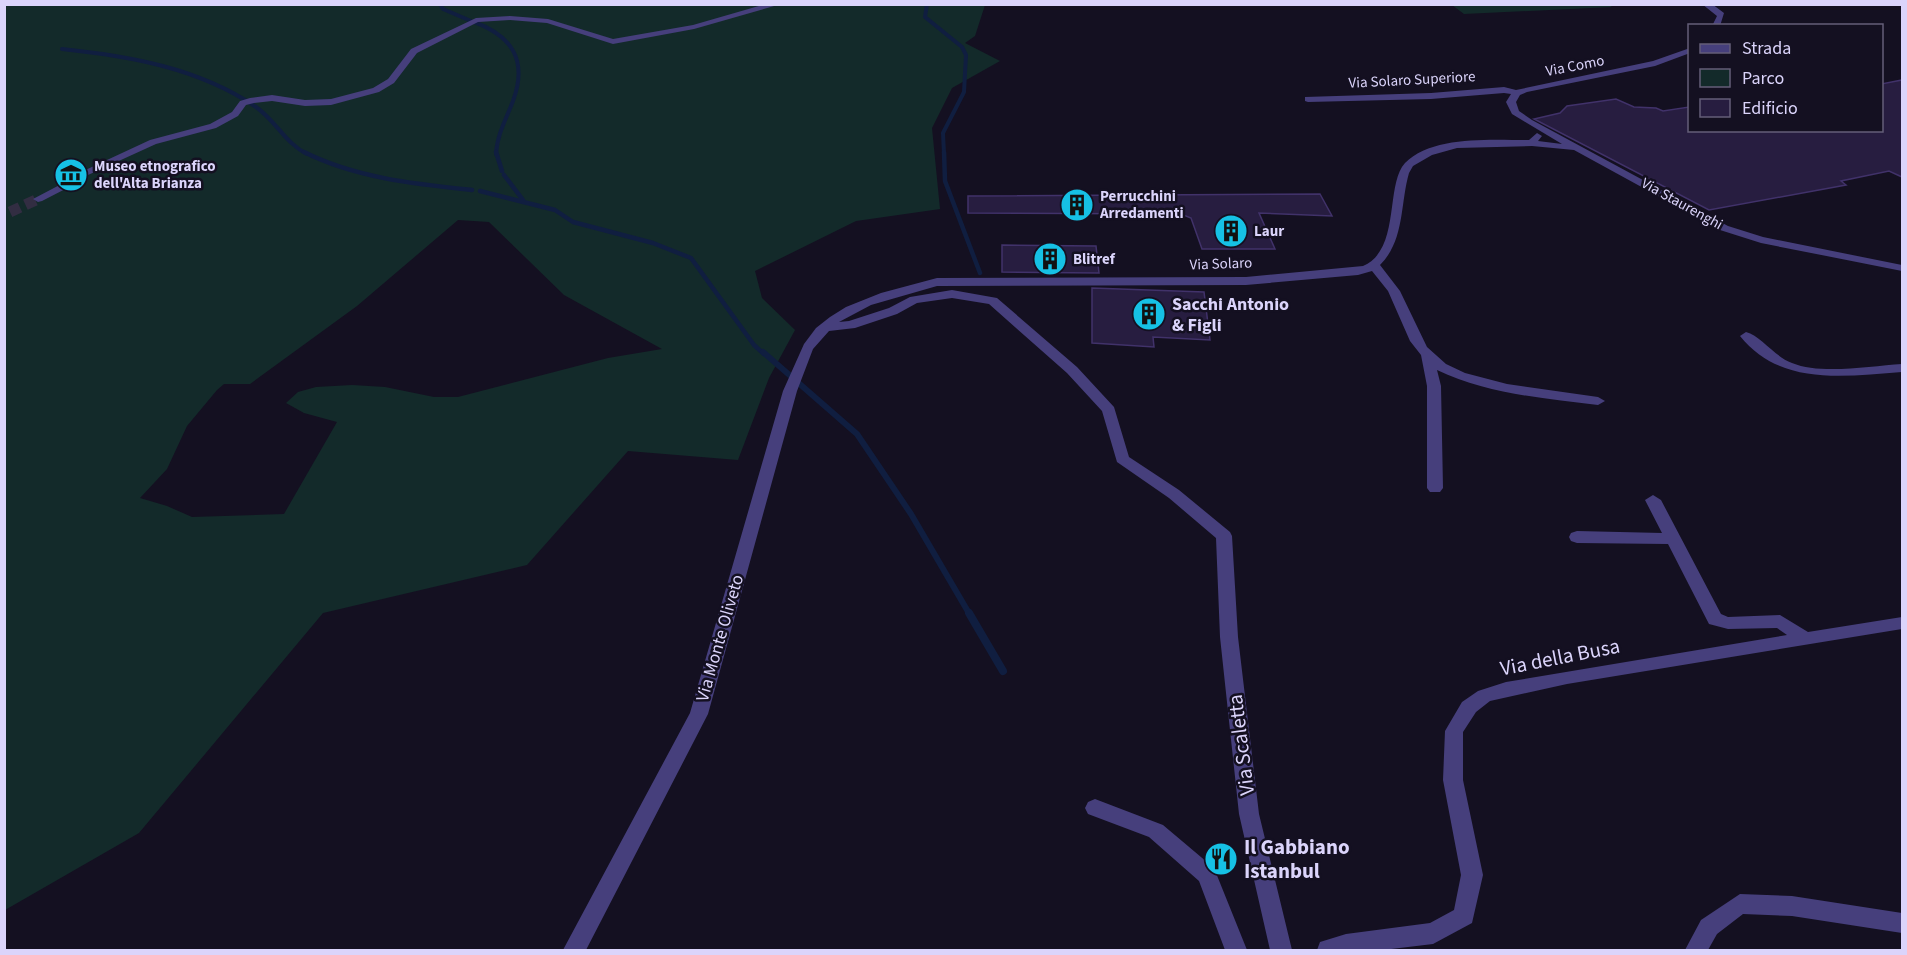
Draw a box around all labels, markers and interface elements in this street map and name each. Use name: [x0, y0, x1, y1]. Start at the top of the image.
legend: [1688, 24, 1883, 132]
text: Strada: [1742, 36, 1791, 61]
street label: Via Como: [1544, 50, 1606, 82]
street label: Via Solaro Superiore: [1348, 66, 1476, 94]
text: Parco: [1742, 66, 1784, 91]
text: Edificio: [1742, 96, 1798, 121]
place label: Museo etnografico dell'Alta Brianza: [94, 156, 216, 194]
museum icon: Museo etnografico dell'Alta Brianza: [53, 157, 89, 193]
street label: Via Staurenghi: [1637, 173, 1727, 235]
place label: Perrucchini Arredamenti: [1099, 186, 1184, 224]
building icon: Perrucchini Arredamenti: [1059, 187, 1095, 223]
building icon: Laur: [1213, 213, 1249, 249]
place label: Laur: [1254, 221, 1284, 242]
building icon: Blitref: [1032, 241, 1068, 277]
place label: Blitref: [1073, 249, 1116, 270]
street label: Via Solaro: [1189, 252, 1253, 276]
place label: Sacchi Antonio & Figli: [1172, 292, 1289, 338]
building icon: Sacchi Antonio & Figli: [1131, 296, 1167, 332]
street label: Via Monte Oliveto: [690, 572, 750, 704]
street label: Via della Busa: [1498, 631, 1622, 683]
street label: Via Scaletta: [1220, 693, 1262, 797]
place label: Il Gabbiano Istanbul: [1244, 832, 1350, 886]
restaurant icon: Il Gabbiano Istanbul: [1203, 841, 1239, 877]

